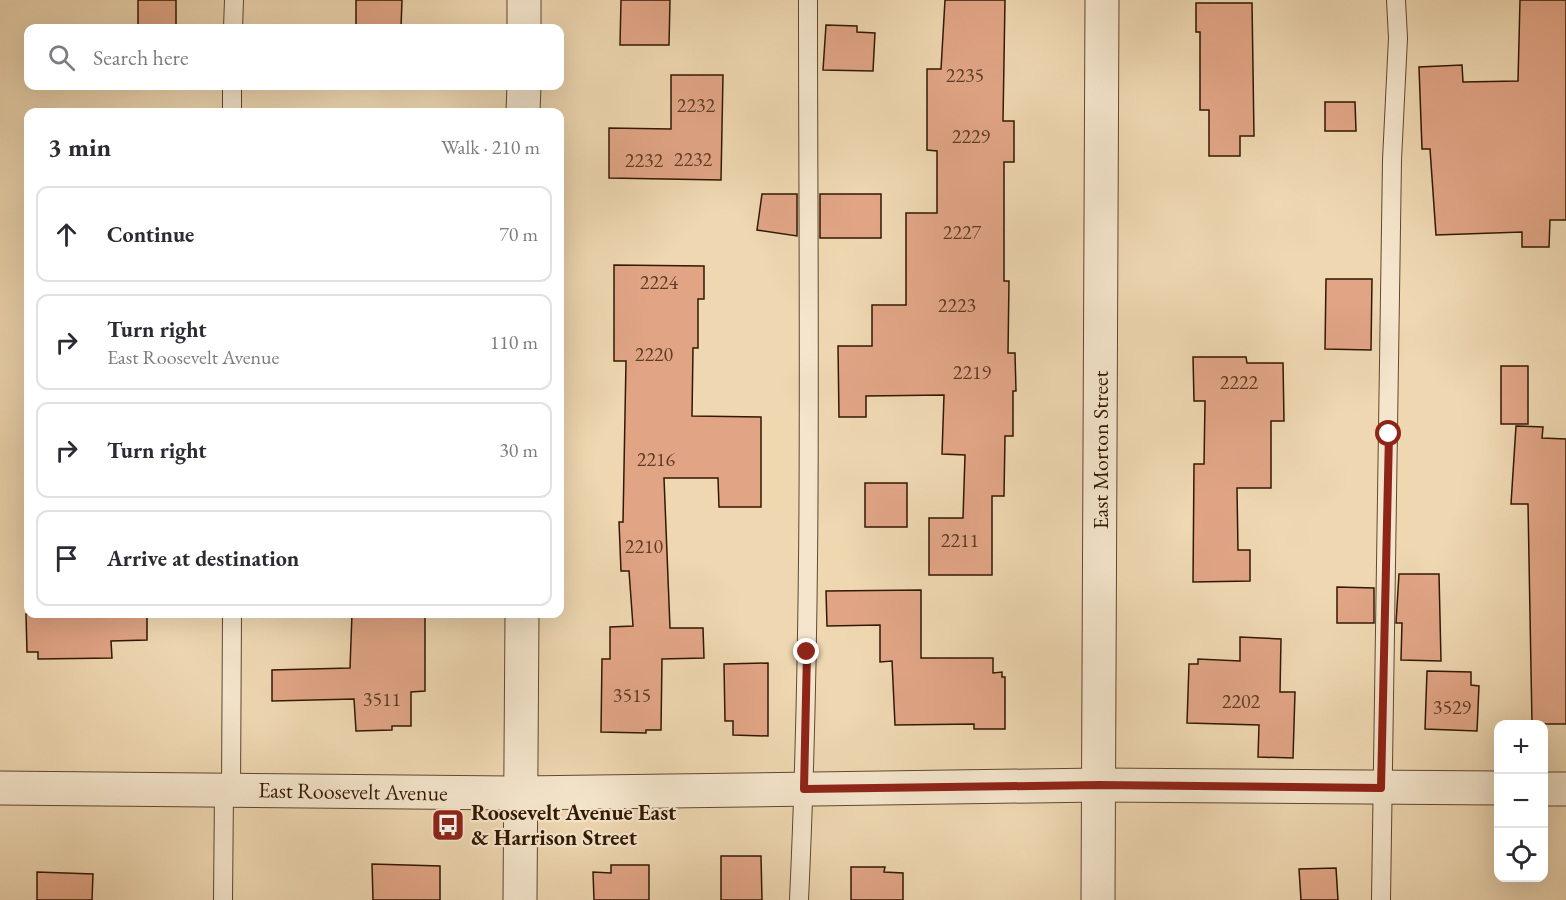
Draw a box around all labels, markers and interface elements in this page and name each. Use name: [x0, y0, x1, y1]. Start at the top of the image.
search box: [24, 24, 564, 90]
icon: search: [45, 41, 78, 74]
text: Search here: [93, 43, 188, 72]
house number: 2235: [946, 62, 984, 88]
house number: 2232: [677, 92, 716, 118]
house number: 2229: [952, 123, 991, 149]
text: 3 min: [48, 130, 111, 164]
text: Walk · 210 m: [441, 134, 540, 160]
house number: 2232: [674, 146, 713, 172]
house number: 2232: [625, 147, 664, 173]
icon: ahead: [50, 218, 83, 251]
house number: 2227: [943, 219, 982, 245]
text: Continue: [107, 220, 194, 249]
text: 70 m: [499, 221, 538, 247]
house number: 2224: [640, 269, 679, 295]
house number: 2223: [938, 292, 976, 318]
text: Turn right: [107, 315, 206, 344]
icon: right: [50, 326, 83, 359]
text: 110 m: [490, 329, 538, 355]
house number: 2220: [635, 341, 674, 367]
text: East Roosevelt Avenue: [107, 344, 279, 370]
house number: 2219: [953, 359, 992, 385]
house number: 2222: [1220, 369, 1259, 395]
street label: East Morton Street: [1086, 371, 1115, 529]
route start: [1375, 420, 1401, 446]
icon: right: [50, 434, 83, 467]
text: Turn right: [107, 436, 206, 465]
text: 30 m: [499, 437, 538, 463]
house number: 2216: [637, 446, 676, 472]
house number: 2211: [941, 527, 979, 553]
house number: 2210: [625, 533, 664, 559]
icon: arrive: [50, 542, 83, 575]
text: Arrive at destination: [107, 544, 299, 573]
route end: [793, 638, 819, 664]
house number: 3515: [613, 682, 651, 708]
house number: 3511: [363, 686, 401, 712]
house number: 2202: [1222, 688, 1261, 714]
house number: 3529: [1433, 694, 1472, 720]
map controls: [1494, 720, 1548, 882]
button: +: [1494, 720, 1548, 774]
button: −: [1494, 774, 1548, 828]
street label: East Roosevelt Avenue: [258, 775, 448, 808]
place label: Roosevelt Avenue East & Harrison Street: [471, 798, 677, 852]
bus stop icon: Roosevelt Avenue East & Harrison Street: [430, 807, 466, 843]
button: locate: [1494, 828, 1548, 882]

